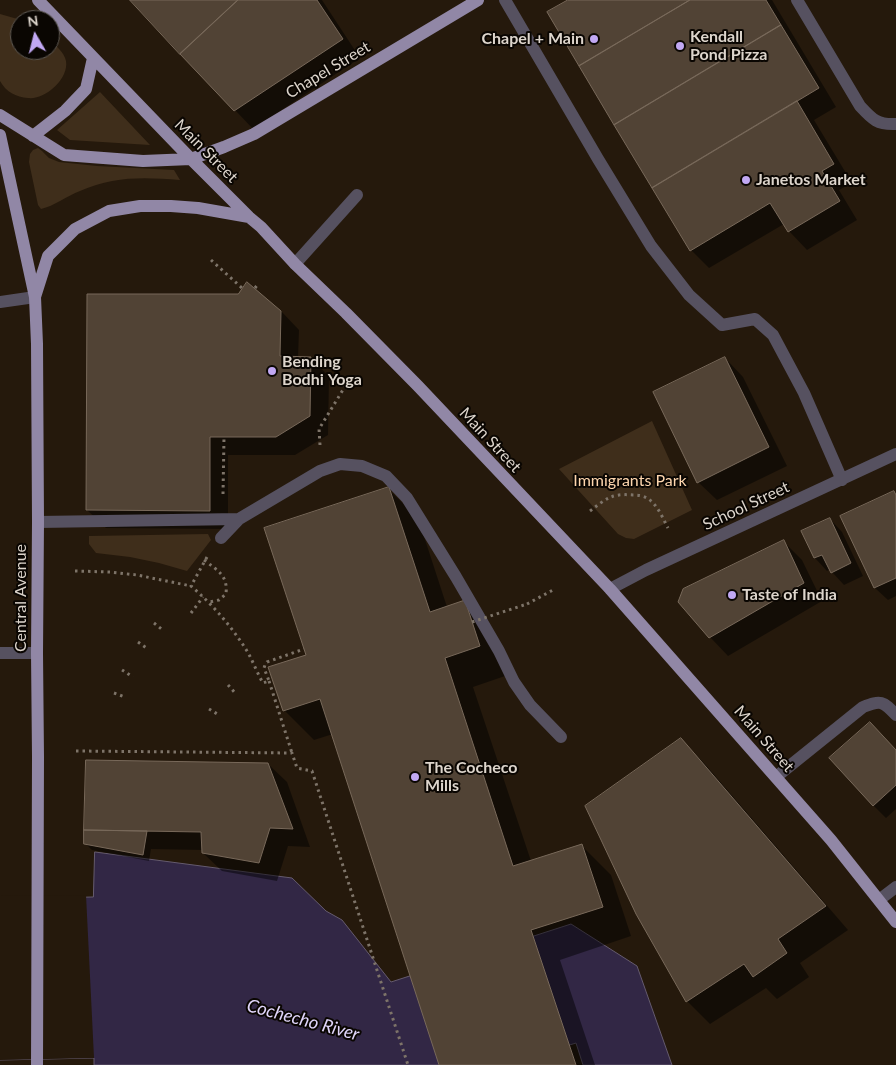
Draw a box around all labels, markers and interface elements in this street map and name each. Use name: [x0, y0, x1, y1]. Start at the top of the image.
north arrow: [10, 10, 60, 60]
text: N: [26, 11, 40, 30]
place label: Kendall Pond Pizza: [690, 27, 767, 65]
place label: Chapel + Main: [481, 29, 584, 49]
marker: Chapel + Main: [588, 33, 600, 45]
street label: Chapel Street: [282, 37, 374, 103]
marker: Kendall Pond Pizza: [674, 40, 686, 52]
street label: Main Street: [170, 115, 242, 187]
place label: Janetos Market: [756, 170, 866, 190]
marker: Janetos Market: [740, 174, 752, 186]
place label: Bending Bodhi Yoga: [282, 352, 362, 390]
marker: Bending Bodhi Yoga: [266, 365, 278, 377]
street label: Main Street: [455, 404, 525, 476]
park label: Immigrants Park: [573, 471, 687, 491]
street label: School Street: [700, 478, 792, 534]
street label: Central Avenue: [11, 544, 31, 652]
place label: Taste of India: [742, 585, 837, 605]
marker: Taste of India: [726, 589, 738, 601]
street label: Main Street: [730, 702, 798, 776]
place label: The Cocheco Mills: [425, 758, 518, 796]
marker: The Cocheco Mills: [409, 771, 421, 783]
water label: Cochecho River: [244, 995, 362, 1045]

